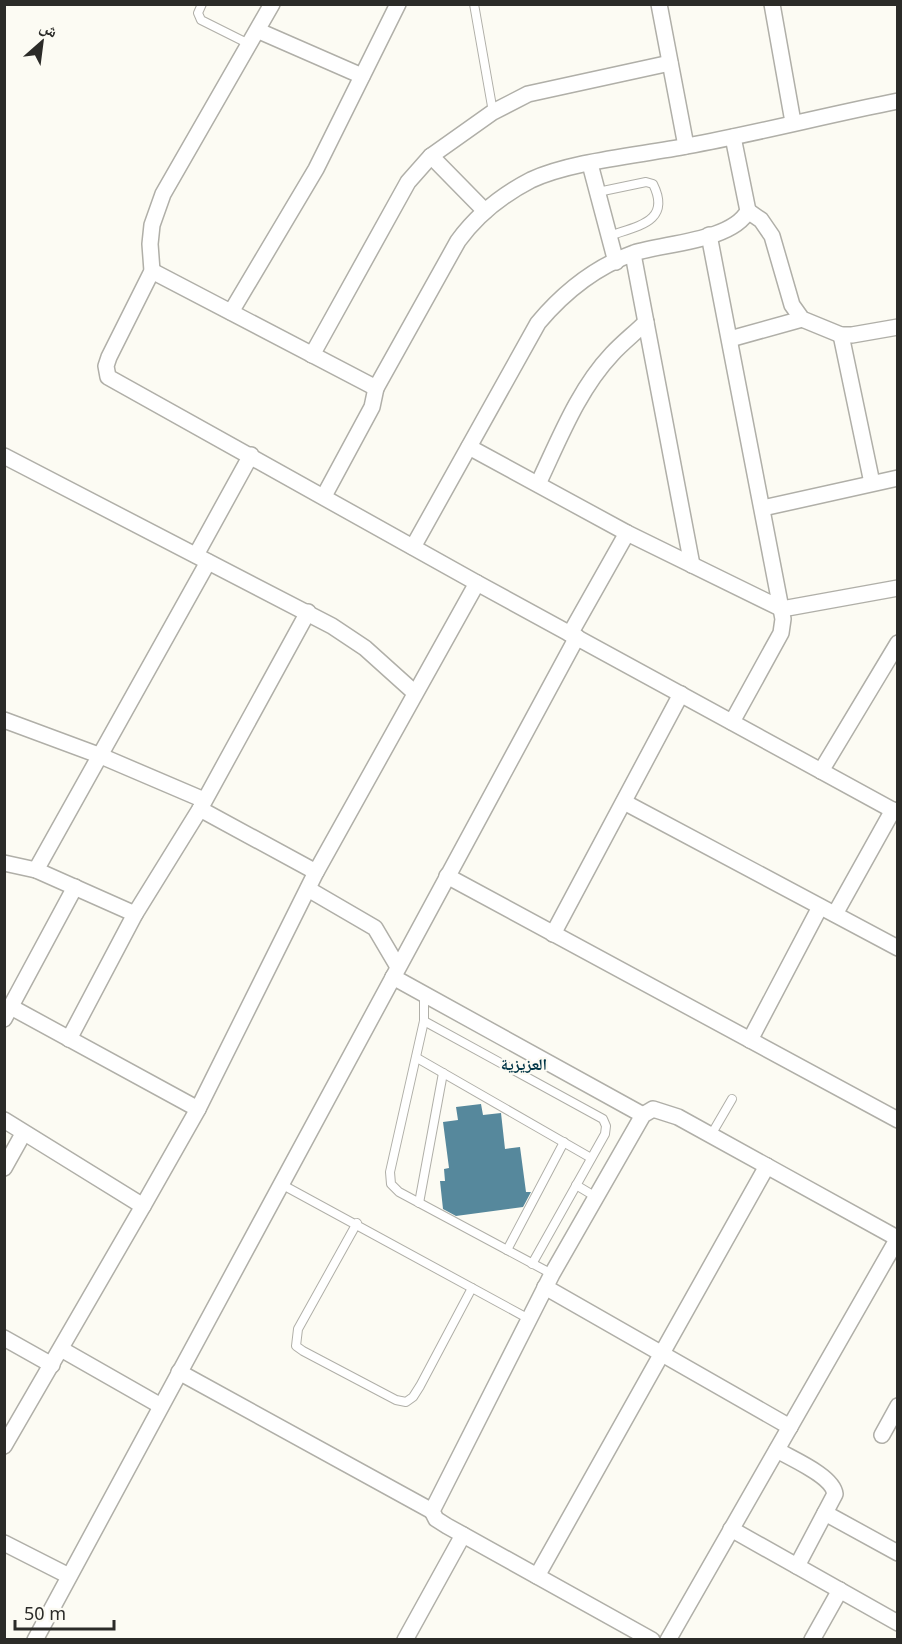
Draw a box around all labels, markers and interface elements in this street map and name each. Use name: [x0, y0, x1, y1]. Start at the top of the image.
north arrow: [12, 12, 72, 72]
text: ش: [36, 15, 62, 42]
district label: العزيزية: [501, 1053, 547, 1075]
scale bar: [15, 1593, 114, 1631]
text: 50 m: [24, 1601, 66, 1625]

